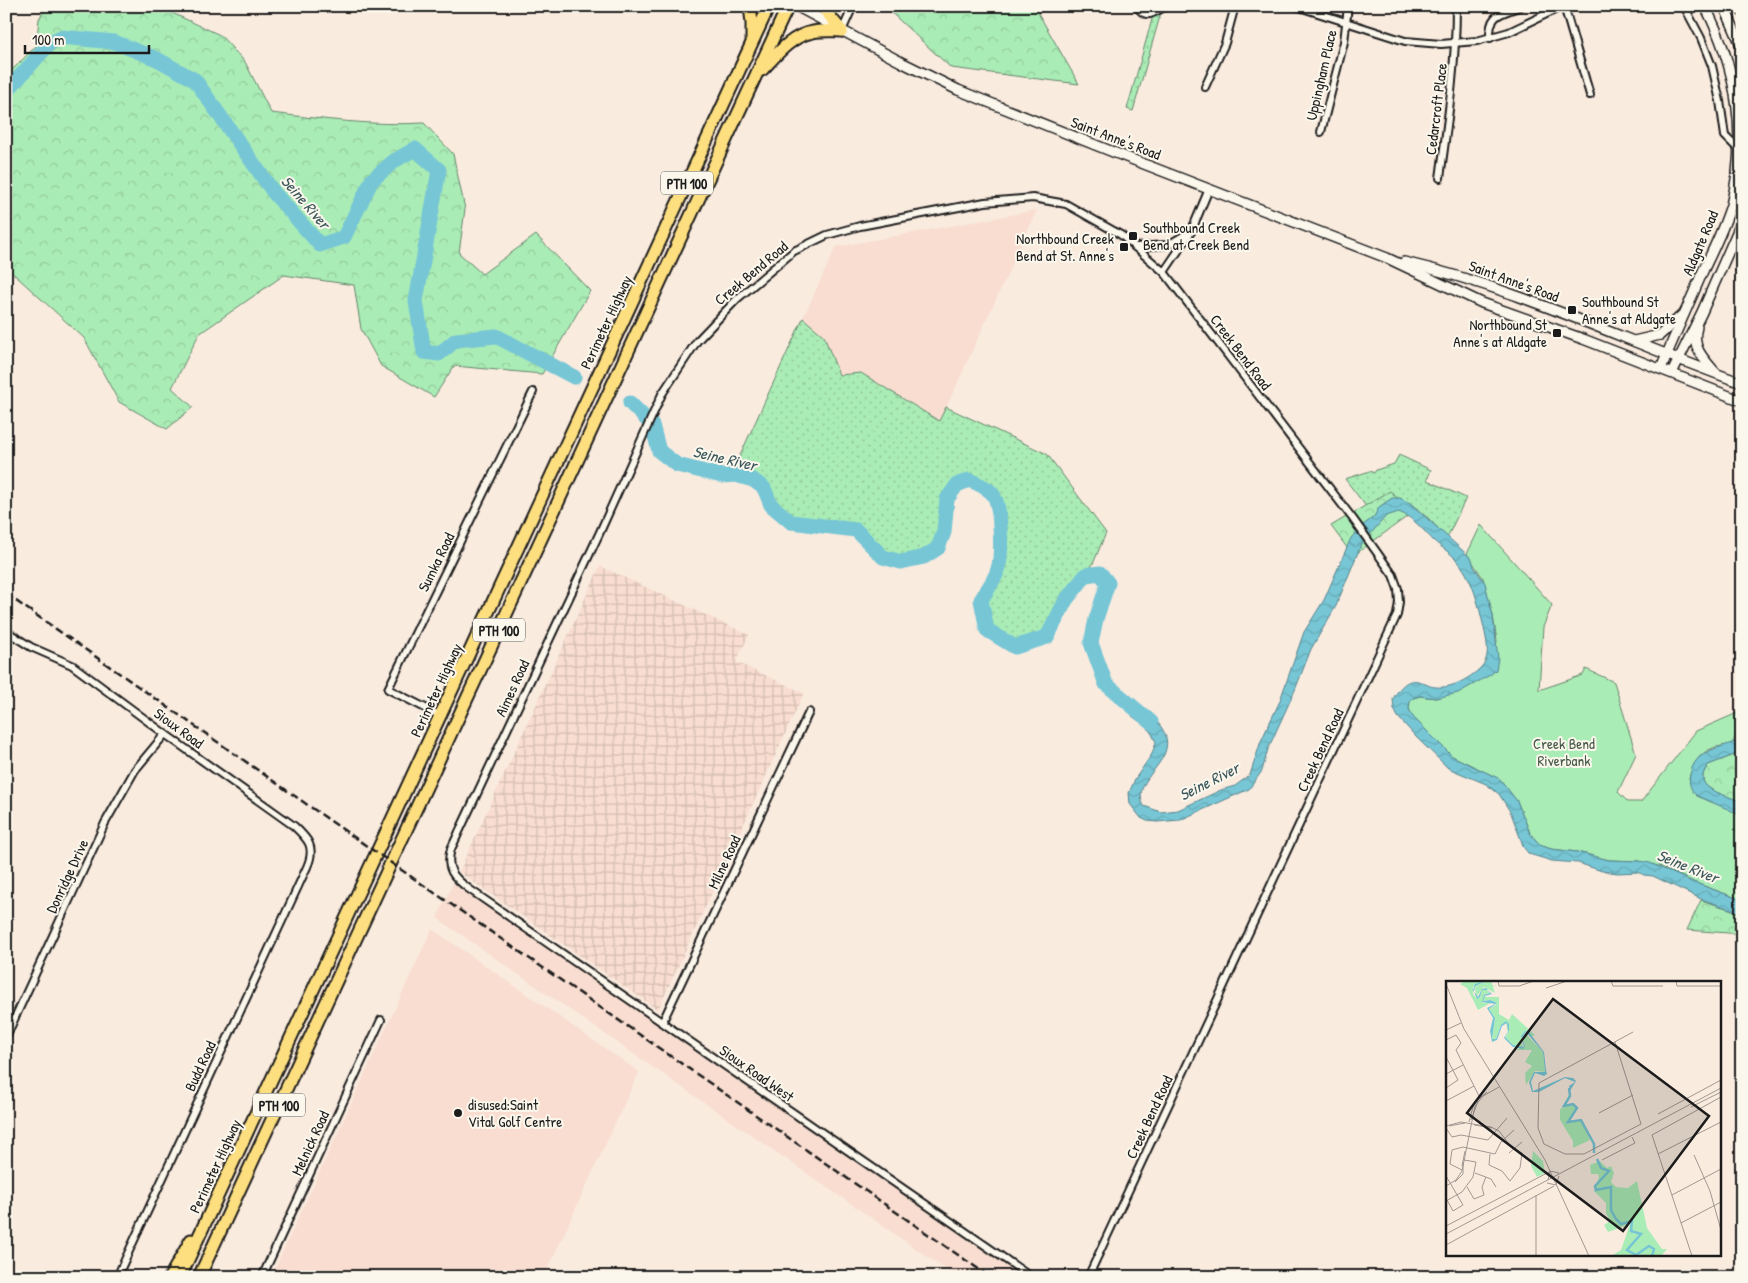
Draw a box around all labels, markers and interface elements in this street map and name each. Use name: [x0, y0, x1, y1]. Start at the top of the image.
scale bar: [25, 22, 149, 54]
street label: Uppingham Place: [1300, 27, 1342, 122]
text: 100 m: [32, 29, 65, 50]
street label: Cedarcroft Place: [1420, 62, 1452, 156]
street label: Saint Anne's Road: [1068, 111, 1164, 165]
water label: Seine River: [277, 170, 337, 235]
road number: PTH 100: [661, 172, 713, 194]
street label: Aldgate Road: [1677, 207, 1723, 279]
place label: Southbound Creek Bend at Creek Bend: [1143, 217, 1249, 255]
place label: Northbound Creek Bend at St. Anne's: [1016, 228, 1114, 266]
marker: Southbound Creek Bend at Creek Bend: [1127, 230, 1139, 242]
street label: Creek Bend Road: [710, 236, 792, 310]
marker: Northbound Creek Bend at St. Anne's: [1118, 241, 1130, 253]
street label: Saint Anne's Road: [1466, 255, 1562, 307]
street label: Perimeter Highway: [575, 272, 637, 372]
place label: Southbound St Anne's at Aldgate: [1582, 291, 1676, 329]
marker: Southbound St Anne's at Aldgate: [1566, 304, 1578, 316]
street label: Creek Bend Road: [1206, 310, 1277, 394]
place label: Northbound St Anne's at Aldgate: [1453, 314, 1548, 352]
marker: Northbound St Anne's at Aldgate: [1551, 327, 1563, 339]
water label: Seine River: [691, 440, 761, 476]
street label: Sumka Road: [413, 529, 459, 595]
road number: PTH 100: [473, 618, 525, 642]
street label: Perimeter Highway: [405, 640, 467, 740]
street label: Aimes Road: [490, 656, 534, 720]
street label: Sioux Road: [150, 703, 208, 753]
street label: Creek Bend Road: [1291, 705, 1349, 795]
park label: Creek Bend Riverbank: [1533, 733, 1595, 771]
water label: Seine River: [1175, 756, 1244, 805]
street label: Milne Road: [702, 832, 746, 892]
street label: Donridge Drive: [41, 836, 93, 916]
water label: Seine River: [1654, 844, 1724, 889]
inset map: [1446, 981, 1720, 1256]
street label: Budd Road: [179, 1037, 221, 1095]
street label: Sioux Road West: [715, 1040, 799, 1107]
street label: Creek Bend Road: [1120, 1072, 1178, 1162]
road number: PTH 100: [253, 1094, 305, 1116]
place label: disused:Saint Vital Golf Centre: [468, 1094, 562, 1132]
street label: Melnick Road: [286, 1107, 334, 1179]
marker: disused:Saint Vital Golf Centre: [452, 1107, 464, 1119]
street label: Perimeter Highway: [184, 1116, 246, 1216]

